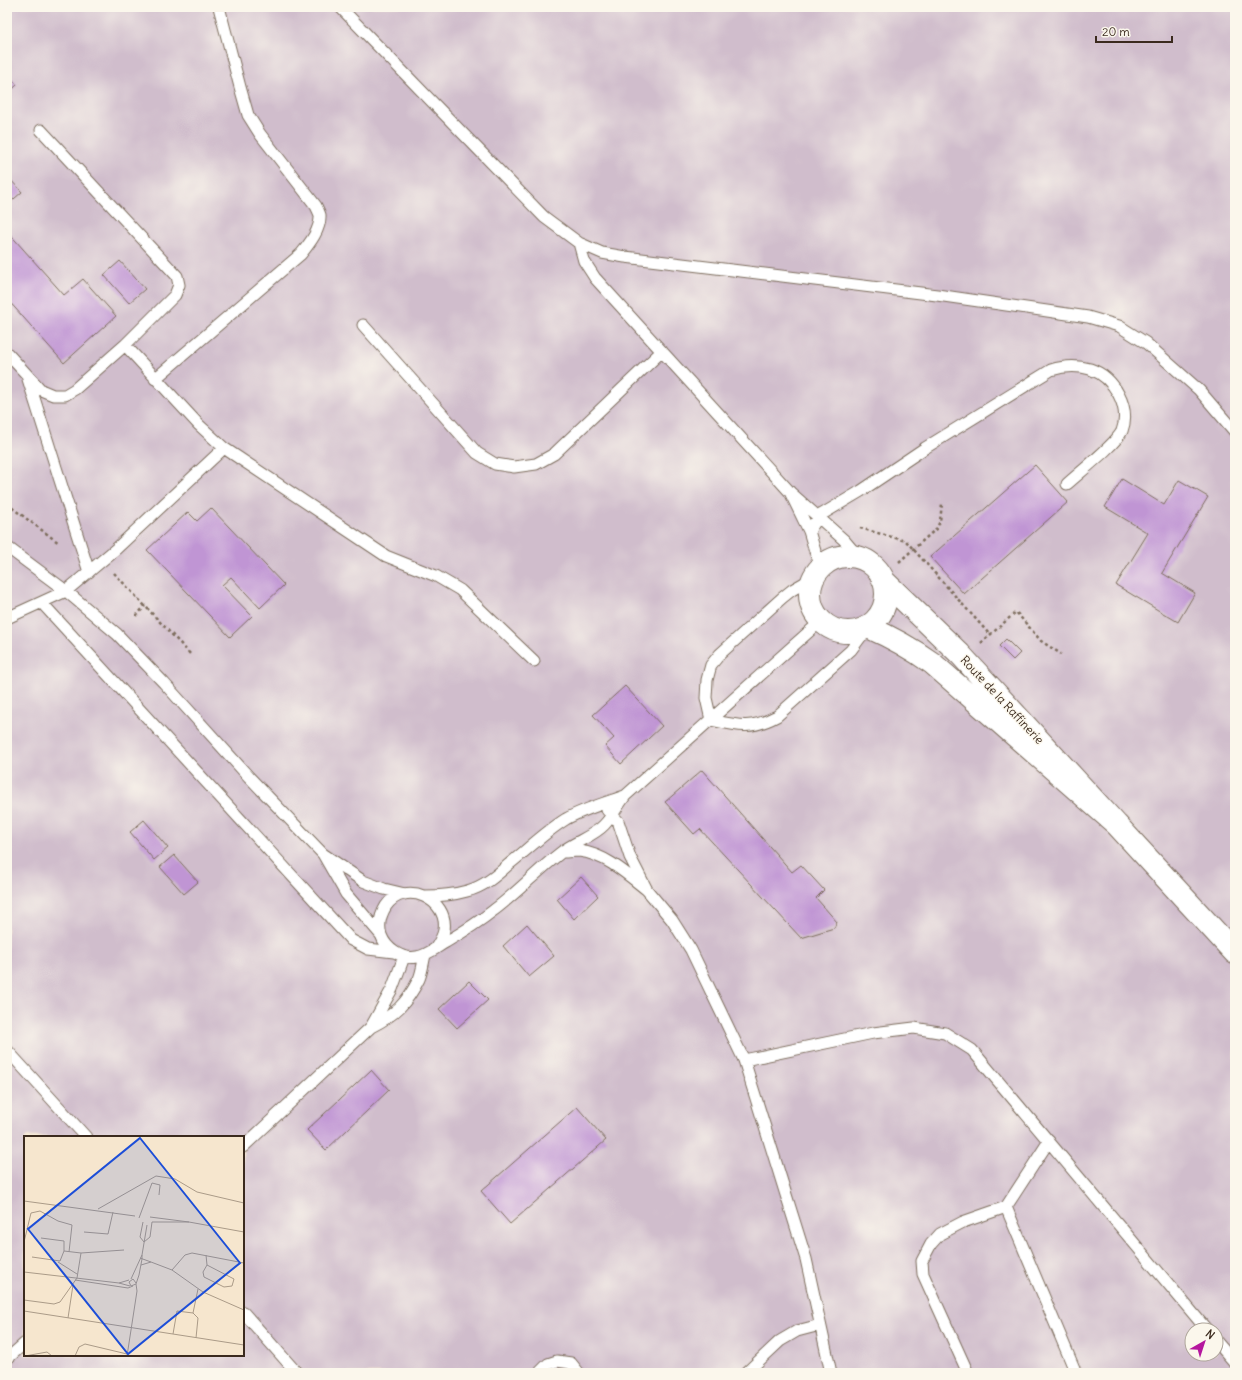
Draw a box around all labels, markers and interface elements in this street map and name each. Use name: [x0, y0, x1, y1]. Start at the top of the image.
scale bar: [1096, 18, 1172, 44]
text: 20 m: [1102, 24, 1130, 39]
street label: Route de la Raffinerie: [957, 652, 1047, 747]
inset map: [24, 1136, 244, 1356]
north arrow: [1184, 1322, 1224, 1362]
text: N: [1203, 1326, 1218, 1342]

